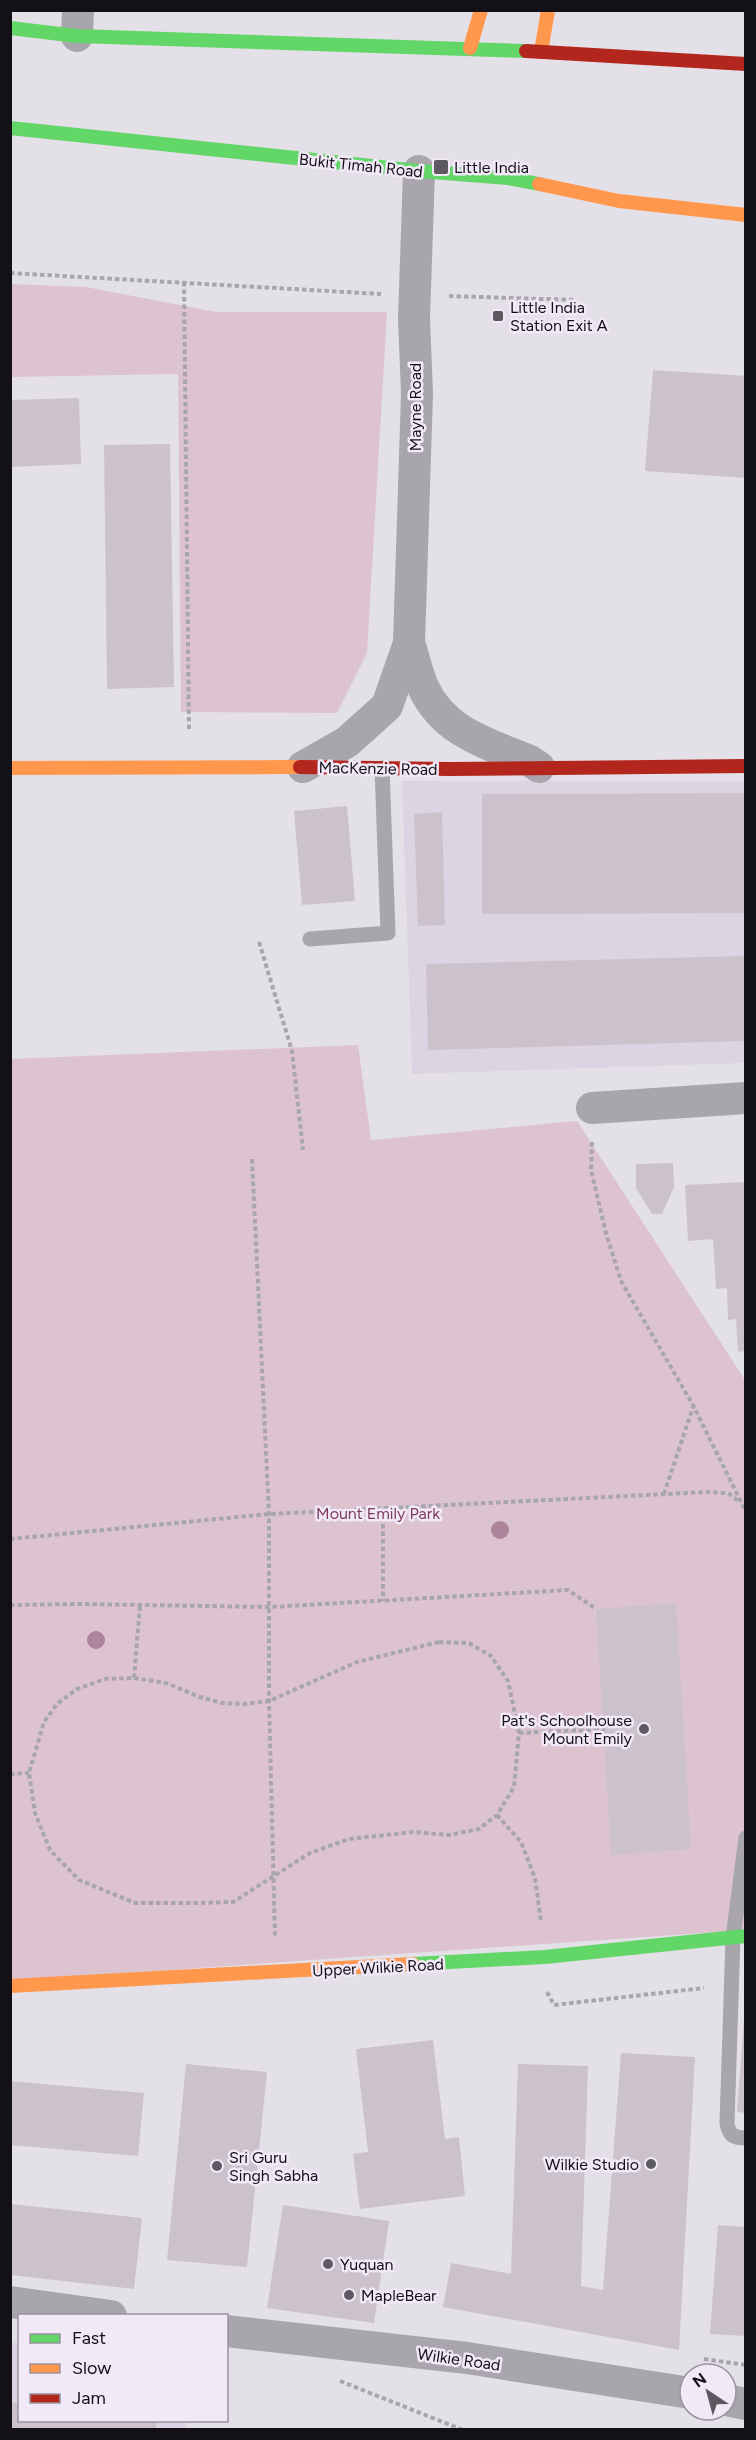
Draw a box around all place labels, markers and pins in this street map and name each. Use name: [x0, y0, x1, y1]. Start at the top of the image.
marker: Little India: [432, 158, 450, 176]
place label: Little India: [454, 158, 529, 177]
place label: Little India Station Exit A: [510, 298, 608, 335]
marker: Little India Station Exit A: [491, 309, 505, 323]
place label: Pat's Schoolhouse Mount Emily: [501, 1711, 633, 1748]
marker: Pat's Schoolhouse Mount Emily: [637, 1722, 651, 1736]
place label: Sri Guru Singh Sabha: [229, 2148, 318, 2185]
place label: Wilkie Studio: [545, 2155, 639, 2174]
marker: Wilkie Studio: [644, 2157, 658, 2171]
marker: Sri Guru Singh Sabha: [210, 2159, 224, 2173]
place label: Yuquan: [340, 2255, 393, 2274]
marker: Yuquan: [321, 2257, 335, 2271]
place label: MapleBear: [361, 2286, 437, 2305]
marker: MapleBear: [342, 2288, 356, 2302]

